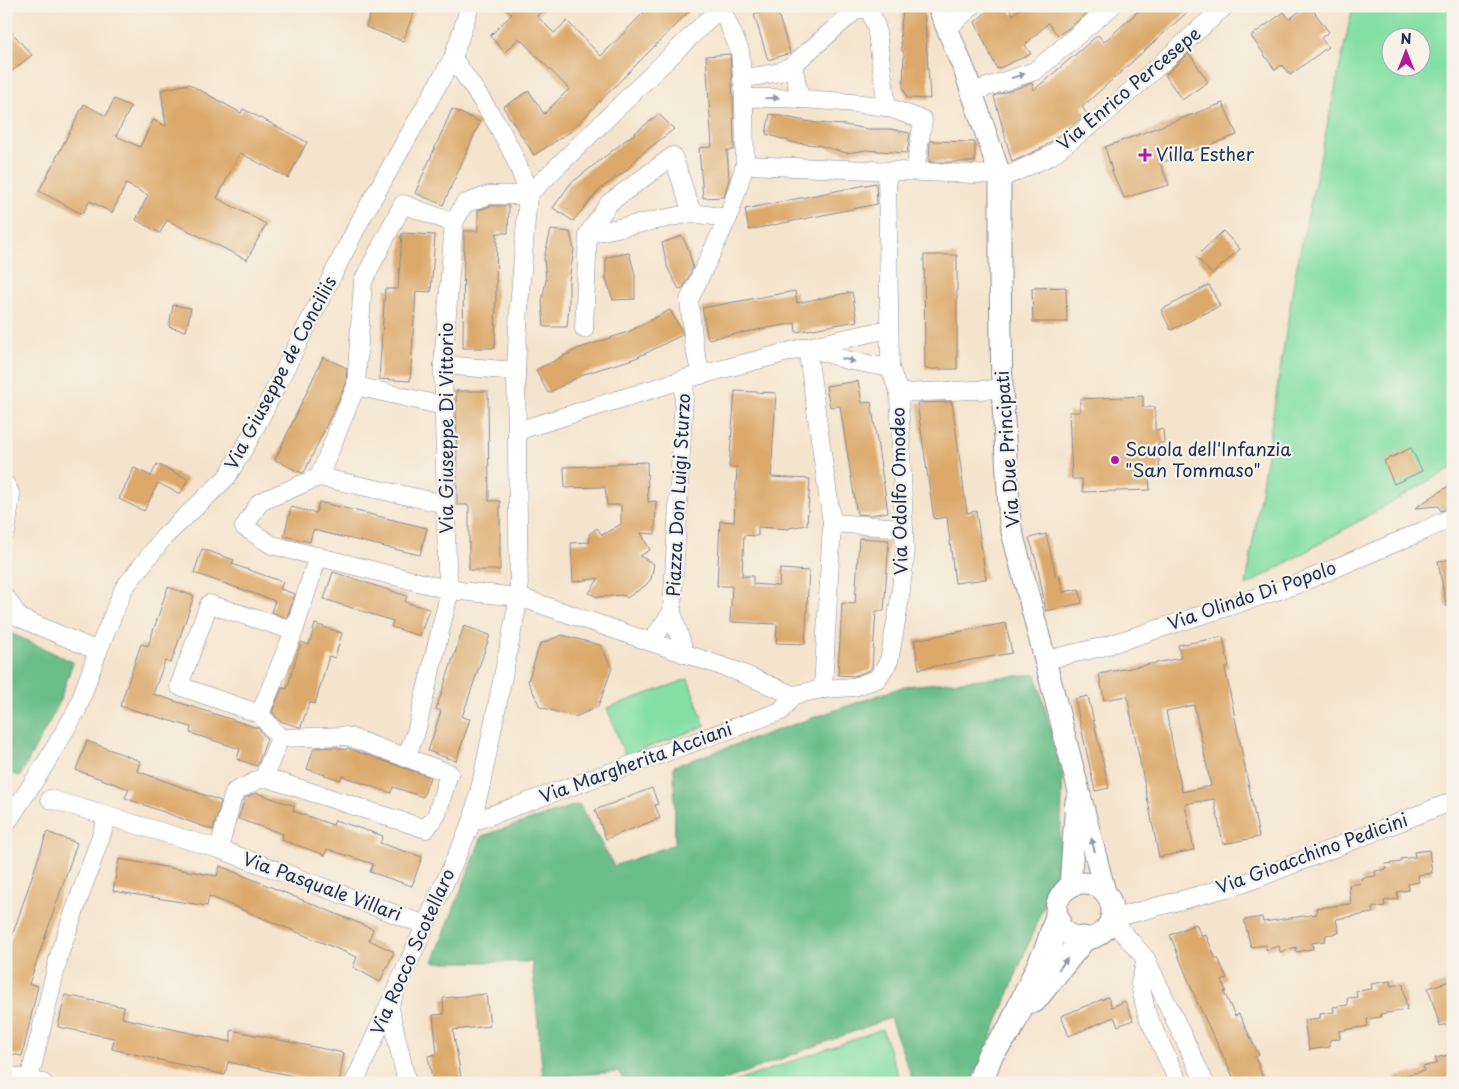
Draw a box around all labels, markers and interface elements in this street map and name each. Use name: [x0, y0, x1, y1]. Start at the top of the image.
street label: Via Enrico Percesepe: [1050, 19, 1206, 156]
north arrow: [1382, 28, 1432, 78]
text: N: [1400, 28, 1412, 49]
one-way arrow: [1011, 72, 1026, 80]
one-way arrow: [764, 93, 780, 101]
place label: Villa Esther: [1156, 140, 1255, 167]
marker: Villa Esther: [1138, 148, 1152, 162]
street label: Via Giuseppe de Conciliis: [217, 271, 342, 474]
street label: Via Giuseppe Di Vittorio: [432, 322, 459, 534]
one-way arrow: [840, 356, 855, 364]
street label: Via Due Principati: [988, 370, 1025, 529]
street label: Piazza Don Luigi Sturzo: [659, 392, 696, 597]
street label: Via Odolfo Omodeo: [884, 407, 913, 575]
place label: Scuola dell'Infanzia "San Tommaso": [1125, 435, 1291, 483]
marker: Scuola dell'Infanzia "San Tommaso": [1109, 454, 1121, 466]
street label: Via Olindo Di Popolo: [1164, 553, 1339, 636]
street label: Via Margherita Acciani: [535, 714, 736, 809]
street label: Via Gioacchino Pedicini: [1212, 805, 1411, 900]
one-way arrow: [1089, 837, 1097, 852]
street label: Via Pasquale Villari: [239, 844, 406, 927]
street label: Via Rocco Scotellaro: [363, 864, 460, 1039]
one-way arrow: [1057, 958, 1068, 971]

